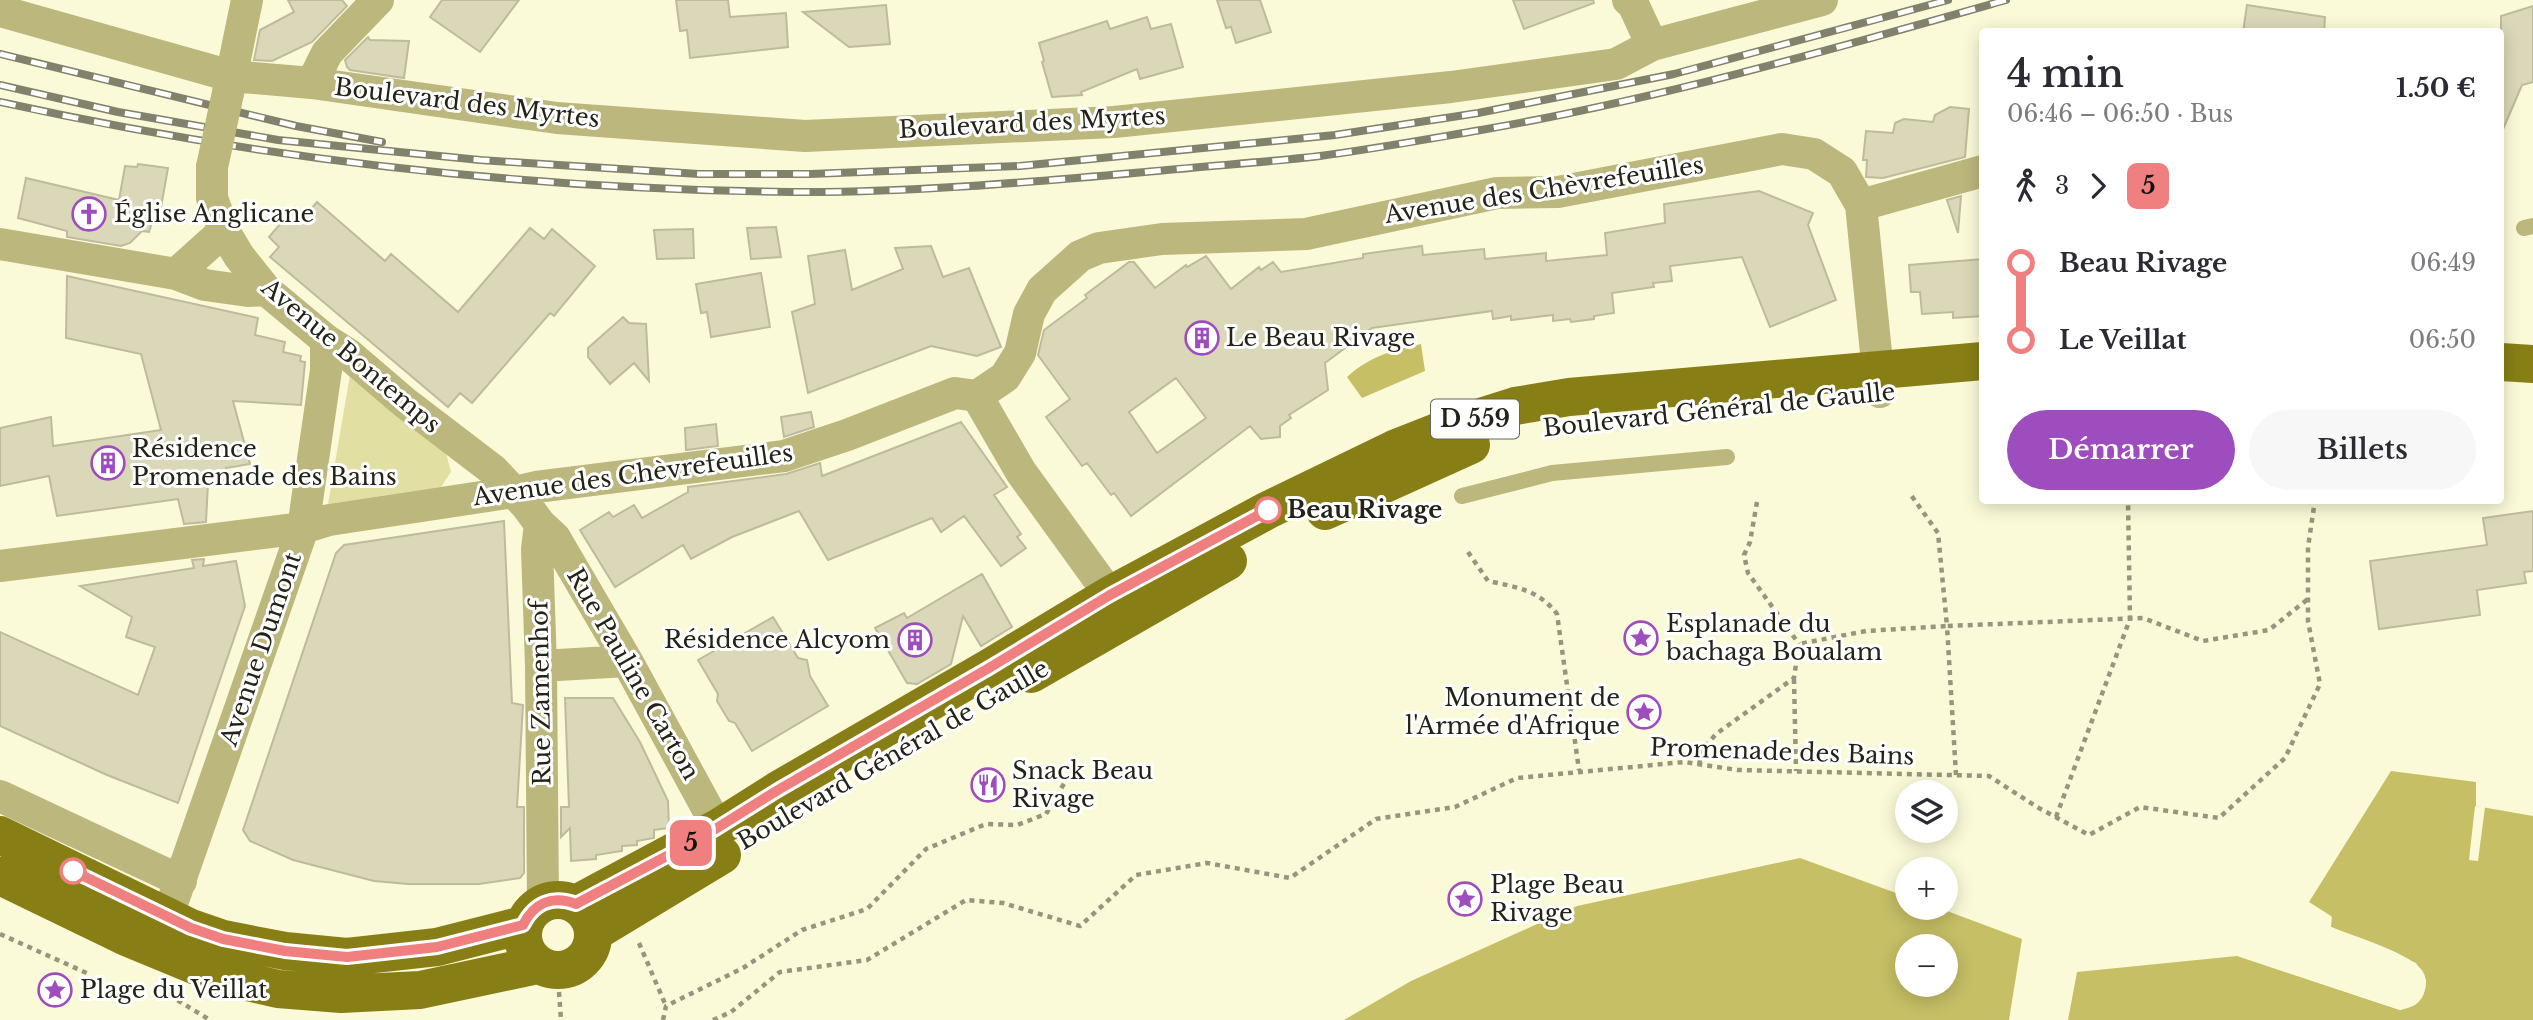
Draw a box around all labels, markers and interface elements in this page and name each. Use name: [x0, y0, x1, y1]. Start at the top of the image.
text: 4 min: [2007, 50, 2124, 97]
street label: Boulevard des Myrtes: [333, 72, 601, 133]
text: 1.50 €: [2396, 72, 2476, 104]
text: 06:46 – 06:50 · Bus: [2007, 100, 2233, 128]
street label: Boulevard des Myrtes: [898, 101, 1166, 144]
street label: Avenue des Chèvrefeuilles: [1381, 150, 1706, 229]
icon: walk: [2007, 167, 2045, 205]
icon: forward: [2079, 167, 2117, 205]
text: 5: [2141, 171, 2155, 200]
text: 3: [2055, 172, 2069, 200]
church icon: Église Anglicane: [70, 195, 108, 233]
place label: Église Anglicane: [114, 199, 314, 228]
text: Beau Rivage: [2059, 247, 2227, 279]
text: 06:49: [2410, 249, 2476, 277]
street label: Avenue Bontemps: [255, 272, 447, 439]
building icon: Le Beau Rivage: [1183, 319, 1221, 357]
place label: Le Beau Rivage: [1226, 323, 1415, 352]
text: Le Veillat: [2059, 324, 2186, 356]
text: 06:50: [2409, 326, 2476, 354]
street label: Boulevard Général de Gaulle: [1541, 377, 1897, 442]
road number: D 559: [1431, 400, 1519, 438]
button: Démarrer: [2007, 410, 2235, 490]
button: Billets: [2249, 410, 2476, 490]
place label: Résidence Promenade des Bains: [132, 434, 397, 491]
street label: Avenue des Chèvrefeuilles: [470, 438, 795, 511]
building icon: Résidence Promenade des Bains: [89, 444, 127, 482]
place label: Beau Rivage: [1287, 495, 1442, 524]
marker: Beau Rivage: [1255, 497, 1281, 523]
street label: Avenue Dumont: [214, 548, 307, 750]
street label: Rue Pauline Carton: [561, 563, 706, 785]
street label: Rue Zamenhof: [524, 597, 557, 786]
place label: Esplanade du bachaga Boualam: [1665, 609, 1883, 666]
place icon: Esplanade du bachaga Boualam: [1622, 619, 1660, 657]
building icon: Résidence Alcyom: [896, 621, 934, 659]
place label: Résidence Alcyom: [664, 625, 890, 654]
street label: Boulevard Général de Gaulle: [732, 653, 1053, 856]
place label: Monument de l'Armée d'Afrique: [1405, 683, 1620, 740]
place icon: Monument de l'Armée d'Afrique: [1625, 693, 1663, 731]
street label: Promenade des Bains: [1649, 732, 1915, 771]
place label: Snack Beau Rivage: [1012, 756, 1153, 813]
restaurant icon: Snack Beau Rivage: [969, 766, 1007, 804]
map controls: [1895, 780, 1958, 997]
button: layers: [1895, 780, 1958, 843]
line badge: 5: [668, 820, 714, 866]
text: 5: [684, 828, 698, 857]
button: +: [1895, 857, 1958, 920]
unlabelled marker: [60, 858, 86, 884]
place label: Plage Beau Rivage: [1490, 870, 1624, 927]
place icon: Plage Beau Rivage: [1446, 880, 1484, 918]
button: −: [1895, 934, 1958, 997]
place icon: Plage du Veillat: [36, 971, 74, 1009]
place label: Plage du Veillat: [80, 975, 267, 1004]

